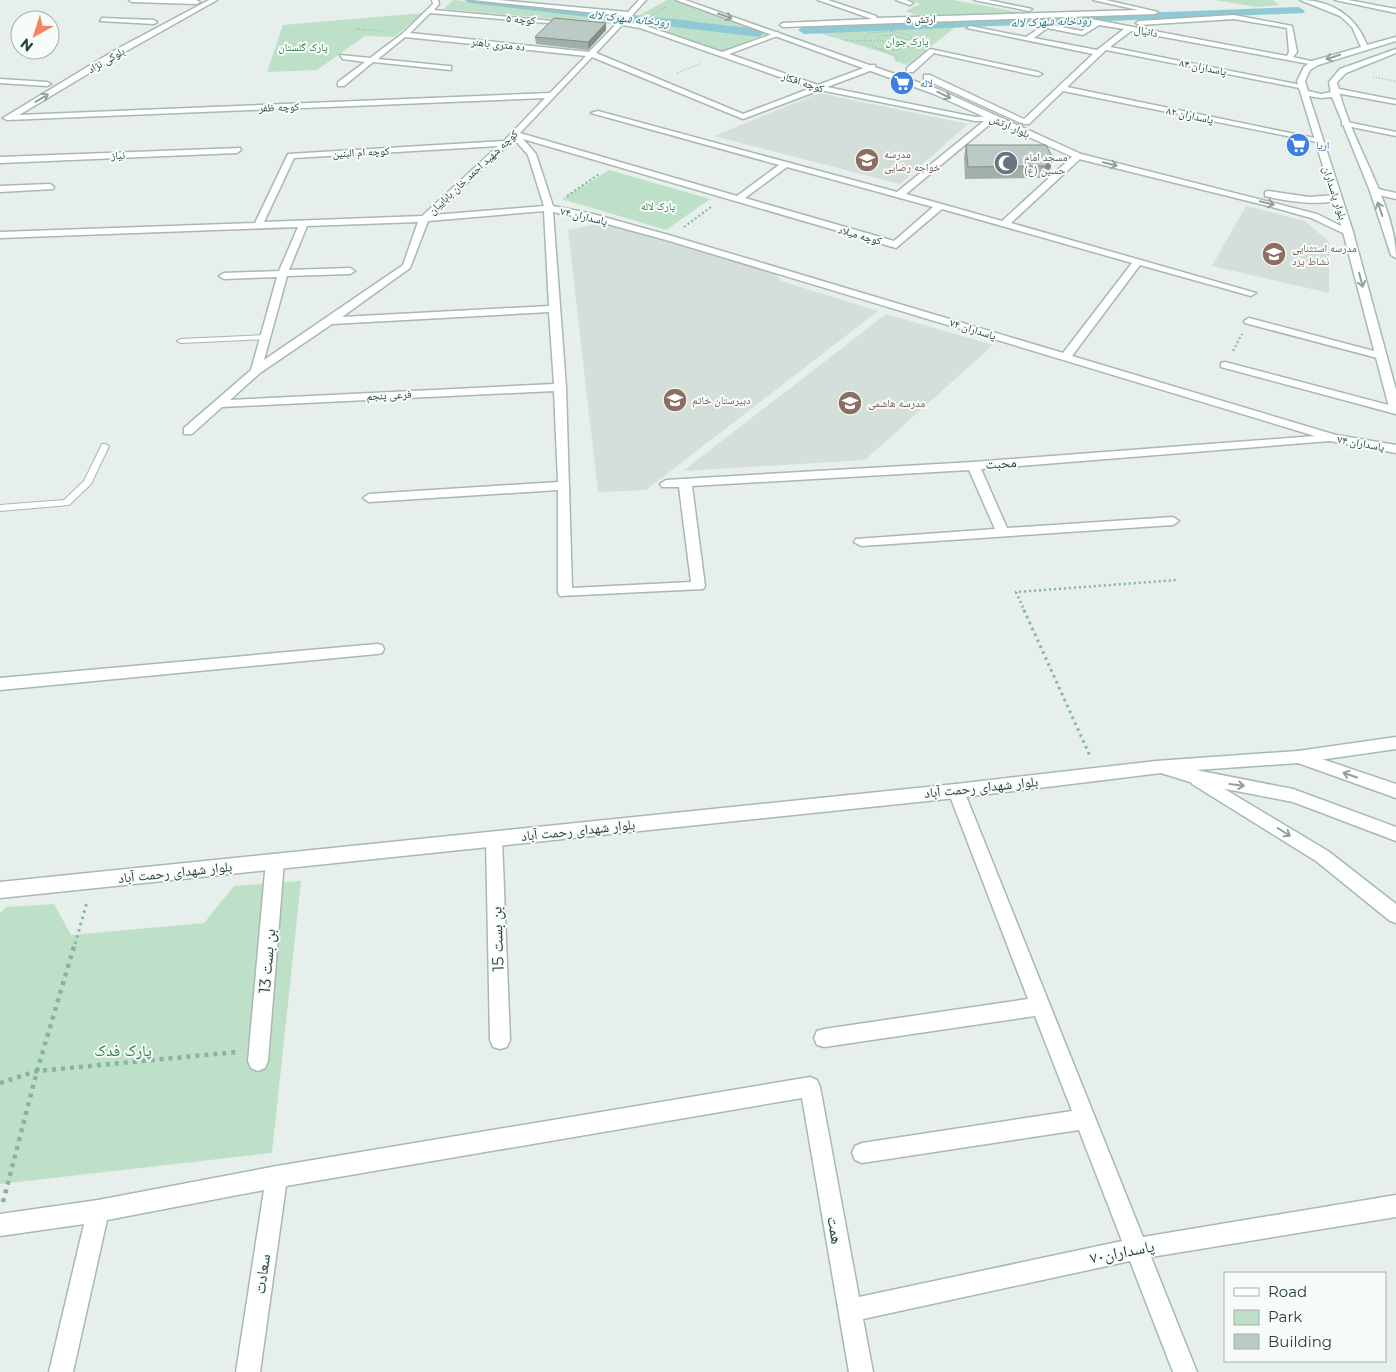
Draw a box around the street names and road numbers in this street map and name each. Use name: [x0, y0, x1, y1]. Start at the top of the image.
street label: کوچه ۵: [506, 11, 537, 27]
street label: ارتش ۵: [906, 11, 936, 27]
street label: دانیال: [1133, 22, 1159, 40]
street label: ده متری باهنر: [469, 34, 526, 54]
street label: بلوکی نژاد: [85, 44, 127, 76]
street label: پاسداران ۸۴: [1178, 56, 1228, 79]
street label: کوچه افکار: [779, 68, 826, 96]
street label: کوچه ظفر: [258, 99, 300, 115]
street label: پاسداران ۸۲: [1165, 103, 1215, 127]
street label: بلوار ارتش: [988, 111, 1032, 141]
street label: کوچه شهید احمد خان باباییان: [425, 126, 521, 217]
street label: کوچه ام البنین: [332, 143, 390, 160]
street label: نیاز: [110, 148, 125, 162]
street label: بلوار پاسداران: [1320, 164, 1350, 222]
street label: پاسداران ۷۴: [559, 204, 609, 228]
street label: کوچه میلاد: [837, 222, 884, 248]
street label: پاسداران ۷۴: [948, 315, 998, 343]
street label: فرعی پنجم: [366, 387, 412, 404]
street label: پاسداران ۷۴: [1336, 432, 1386, 454]
street label: محبت: [985, 453, 1017, 473]
street label: بلوار شهدای رحمت آباد: [923, 772, 1039, 802]
street label: بلوار شهدای رحمت آباد: [520, 815, 636, 845]
street label: بلوار شهدای رحمت آباد: [117, 857, 233, 887]
street label: بن بست 15: [486, 906, 509, 972]
street label: بن بست 13: [255, 928, 280, 994]
street label: همت: [823, 1215, 847, 1245]
street label: پاسداران۷۰: [1088, 1236, 1156, 1269]
street label: سعادت: [250, 1253, 274, 1295]

